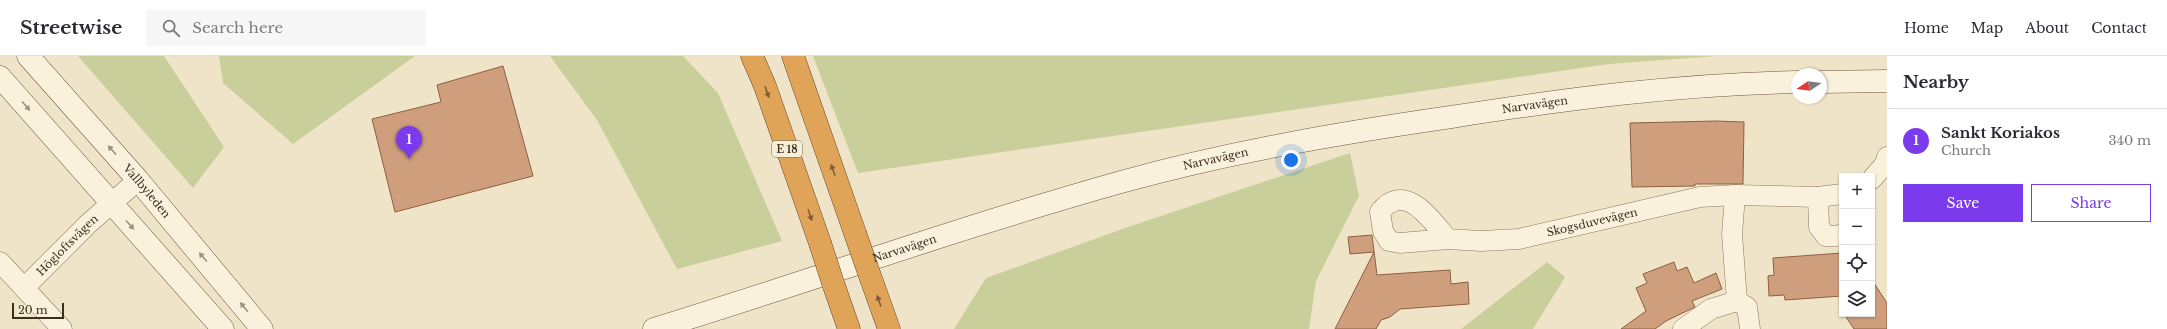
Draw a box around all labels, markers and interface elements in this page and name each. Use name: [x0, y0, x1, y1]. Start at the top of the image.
search box: [146, 10, 426, 46]
text: Streetwise: [20, 16, 122, 39]
icon: search: [160, 17, 182, 39]
text: Search here: [192, 18, 283, 37]
text: Home: [1904, 19, 1949, 37]
text: Map: [1971, 19, 2003, 37]
text: About: [2025, 19, 2069, 37]
text: Contact: [2091, 19, 2147, 37]
north arrow: [1791, 68, 1827, 104]
text: Nearby: [1903, 72, 1969, 93]
one-way arrow: [764, 86, 770, 98]
street label: Narvavägen: [1501, 93, 1569, 116]
one-way arrow: [21, 101, 30, 111]
text: Sankt Koriakos: [1941, 123, 2060, 142]
pin: 1: [396, 126, 422, 159]
text: 1: [1913, 132, 1919, 149]
text: 340 m: [2108, 132, 2151, 149]
road number: E 18: [772, 141, 802, 157]
text: Church: [1941, 142, 1991, 159]
one-way arrow: [107, 145, 116, 156]
street label: Narvavägen: [1181, 145, 1250, 173]
your location: [1281, 150, 1301, 170]
street label: Vallbyleden: [120, 161, 174, 221]
one-way arrow: [829, 163, 835, 175]
map controls: [1839, 173, 1875, 317]
button: +: [1839, 173, 1875, 209]
button: Save: [1903, 184, 2023, 222]
button: Share: [2031, 184, 2151, 222]
street label: Skogsduvevägen: [1545, 205, 1639, 239]
one-way arrow: [807, 209, 813, 221]
button: −: [1839, 209, 1875, 245]
street label: Högloftsvägen: [33, 211, 101, 279]
one-way arrow: [125, 220, 135, 230]
street label: Narvavägen: [871, 231, 939, 265]
button: locate: [1839, 245, 1875, 281]
one-way arrow: [198, 252, 207, 263]
button: layers: [1839, 281, 1875, 317]
one-way arrow: [876, 295, 882, 307]
scale bar: [12, 301, 64, 320]
one-way arrow: [240, 301, 248, 312]
text: 20 m: [18, 303, 48, 317]

